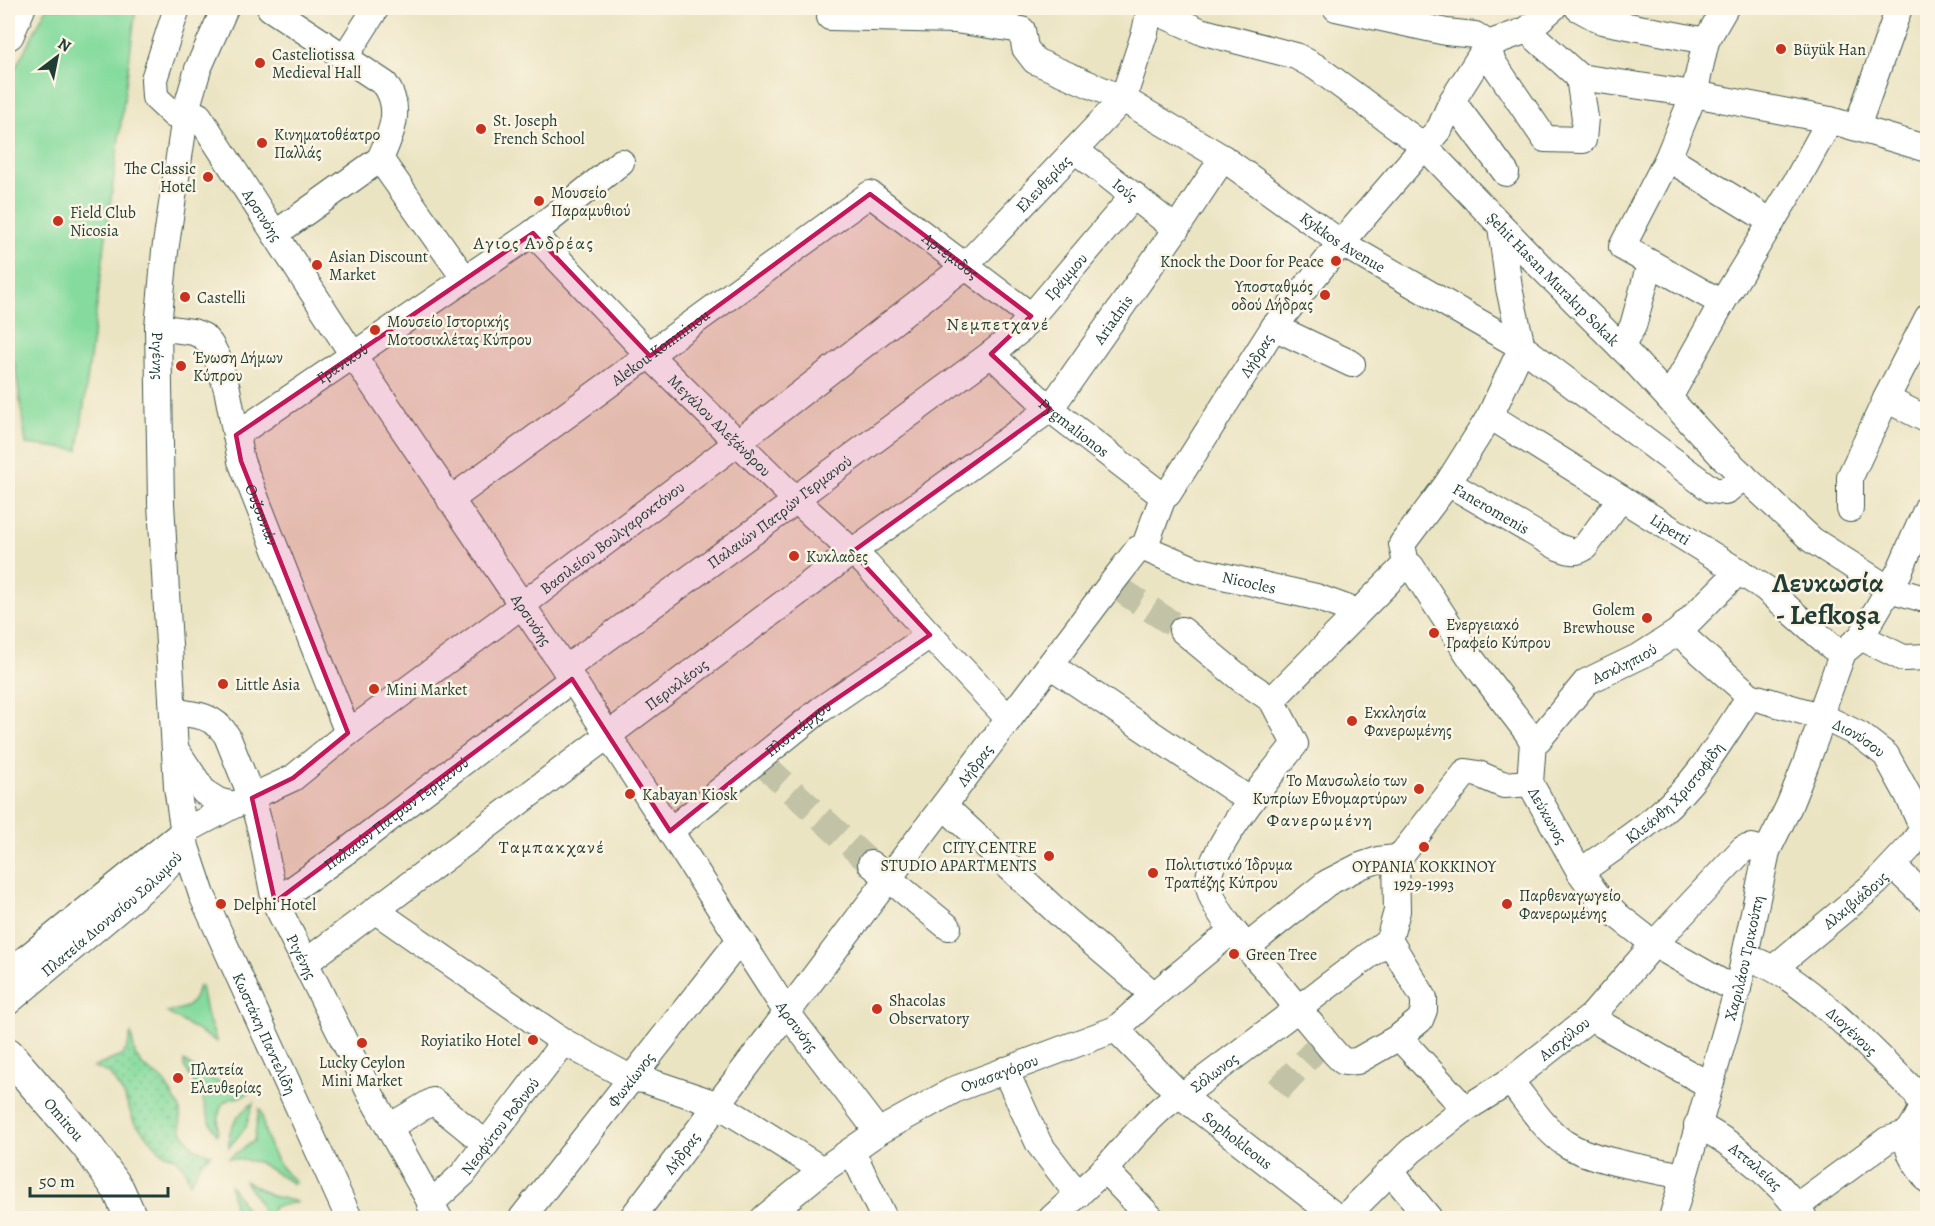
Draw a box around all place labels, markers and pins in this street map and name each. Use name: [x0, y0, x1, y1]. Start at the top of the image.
place label: Büyük Han: [1793, 39, 1866, 61]
marker: Büyük Han: [1774, 42, 1788, 56]
place label: Casteliotissa Medieval Hall: [272, 44, 361, 84]
marker: Casteliotissa Medieval Hall: [253, 56, 267, 70]
place label: St. Joseph French School: [493, 110, 585, 150]
marker: St. Joseph French School: [474, 122, 488, 136]
place label: Κινηματοθέατρο Παλλάς: [274, 124, 380, 164]
marker: Κινηματοθέατρο Παλλάς: [255, 136, 269, 150]
place label: The Classic Hotel: [124, 158, 196, 198]
marker: The Classic Hotel: [201, 170, 215, 184]
place label: Μουσείο Παραμυθιού: [551, 182, 631, 222]
marker: Μουσείο Παραμυθιού: [532, 194, 546, 208]
place label: Field Club Nicosia: [70, 202, 136, 242]
marker: Field Club Nicosia: [51, 214, 65, 228]
place label: Asian Discount Market: [328, 246, 428, 286]
place label: Knock the Door for Peace: [1160, 251, 1324, 273]
marker: Knock the Door for Peace: [1329, 254, 1343, 268]
marker: Asian Discount Market: [310, 258, 324, 272]
place label: Υποσταθμός οδού Λήδρας: [1231, 276, 1313, 316]
place label: Castelli: [197, 287, 246, 309]
marker: Υποσταθμός οδού Λήδρας: [1318, 288, 1332, 302]
marker: Castelli: [178, 290, 192, 304]
place label: Μουσείο Ιστορικής Μοτοσικλέτας Κύπρου: [387, 311, 532, 351]
marker: Μουσείο Ιστορικής Μοτοσικλέτας Κύπρου: [368, 323, 382, 337]
place label: Ένωση Δήμων Κύπρου: [193, 347, 283, 387]
marker: Ένωση Δήμων Κύπρου: [174, 359, 188, 373]
place label: Κυκλαδες: [806, 546, 868, 568]
marker: Κυκλαδες: [787, 549, 801, 563]
place label: Golem Brewhouse: [1562, 599, 1635, 639]
marker: Golem Brewhouse: [1640, 611, 1654, 625]
place label: Ενεργειακό Γραφείο Κύπρου: [1446, 614, 1551, 654]
marker: Ενεργειακό Γραφείο Κύπρου: [1427, 626, 1441, 640]
place label: Little Asia: [235, 674, 301, 696]
marker: Little Asia: [216, 677, 230, 691]
place label: Mini Market: [386, 679, 467, 701]
marker: Mini Market: [367, 682, 381, 696]
place label: Εκκλησία Φανερωμένης: [1364, 702, 1452, 742]
marker: Εκκλησία Φανερωμένης: [1345, 714, 1359, 728]
place label: Το Μαυσωλείο των Κυπρίων Εθνομαρτύρων: [1253, 770, 1407, 810]
marker: Το Μαυσωλείο των Κυπρίων Εθνομαρτύρων: [1412, 782, 1426, 796]
place label: Kabayan Kiosk: [642, 784, 738, 806]
marker: Kabayan Kiosk: [623, 787, 637, 801]
place label: CITY CENTRE STUDIO APARTMENTS: [881, 837, 1037, 877]
marker: ΟΥΡΑΝΙΑ ΚΟΚΚΙΝΟΥ 1929-1993: [1417, 840, 1431, 854]
marker: CITY CENTRE STUDIO APARTMENTS: [1042, 849, 1056, 863]
place label: Πολιτιστικό Ίδρυμα Τραπέζης Κύπρου: [1165, 854, 1293, 894]
place label: ΟΥΡΑΝΙΑ ΚΟΚΚΙΝΟΥ 1929-1993: [1352, 856, 1498, 896]
marker: Πολιτιστικό Ίδρυμα Τραπέζης Κύπρου: [1146, 866, 1160, 880]
place label: Παρθεναγωγείο Φανερωμένης: [1519, 885, 1621, 925]
place label: Delphi Hotel: [233, 894, 316, 916]
marker: Delphi Hotel: [214, 897, 228, 911]
marker: Παρθεναγωγείο Φανερωμένης: [1500, 897, 1514, 911]
place label: Green Tree: [1246, 944, 1317, 966]
marker: Green Tree: [1227, 947, 1241, 961]
place label: Shacolas Observatory: [889, 990, 970, 1030]
marker: Shacolas Observatory: [870, 1002, 884, 1016]
place label: Royiatiko Hotel: [420, 1030, 521, 1052]
marker: Royiatiko Hotel: [526, 1033, 540, 1047]
marker: Lucky Ceylon Mini Market: [355, 1036, 369, 1050]
place label: Lucky Ceylon Mini Market: [319, 1052, 405, 1092]
place label: Πλατεία Ελευθερίας: [190, 1059, 262, 1099]
marker: Πλατεία Ελευθερίας: [171, 1071, 185, 1085]

